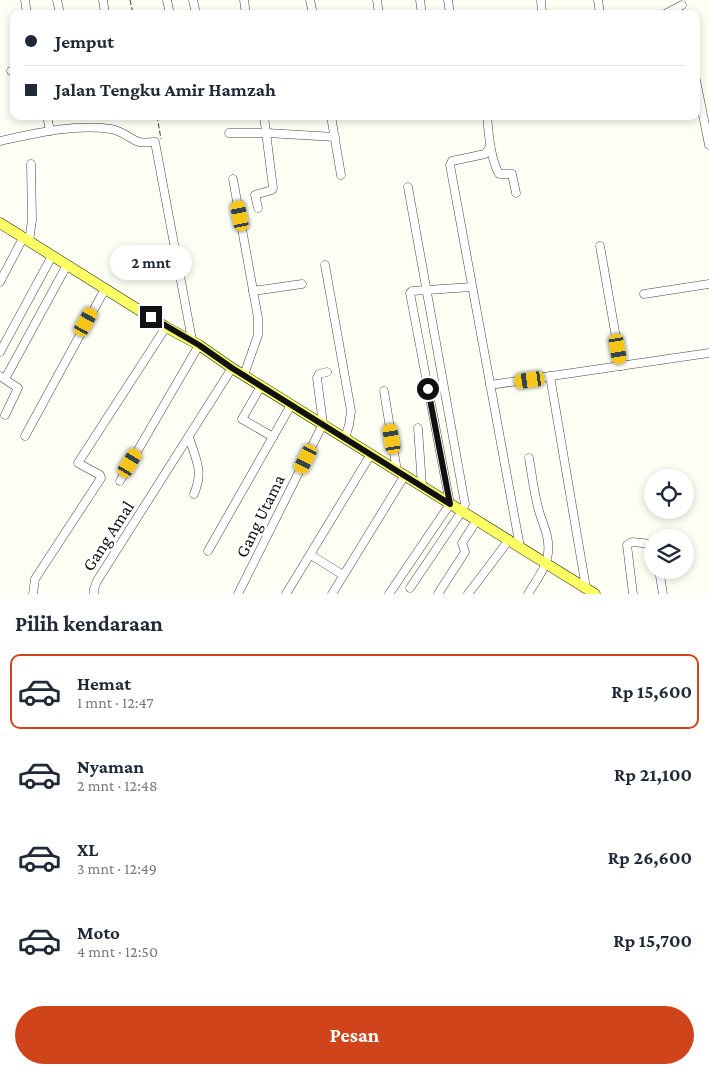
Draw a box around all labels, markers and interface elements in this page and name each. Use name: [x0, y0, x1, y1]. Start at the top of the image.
text: Jemput: [55, 31, 114, 52]
text: Jalan Tengku Amir Hamzah: [55, 79, 276, 100]
car: [229, 200, 250, 232]
callout: 2 mnt: [110, 244, 192, 280]
text: 2 mnt: [131, 254, 171, 271]
car: [72, 305, 99, 339]
route end: [140, 306, 162, 328]
car: [608, 333, 627, 365]
car: [514, 370, 545, 390]
route start: [417, 378, 439, 400]
car: [382, 423, 401, 455]
car: [292, 442, 319, 476]
car: [115, 446, 144, 480]
map controls: [644, 469, 694, 579]
button: locate: [644, 469, 694, 519]
street label: Gang Utama: [231, 471, 289, 561]
street label: Gang Amal: [78, 497, 138, 575]
button: layers: [644, 529, 694, 579]
text: Pilih kendaraan: [15, 611, 163, 636]
icon: car: [17, 669, 62, 714]
text: Hemat: [77, 673, 131, 694]
text: Rp 15,600: [611, 681, 692, 702]
text: 1 mnt · 12:47: [77, 694, 154, 711]
icon: car: [17, 752, 62, 797]
text: Nyaman: [77, 756, 144, 777]
text: Rp 21,100: [614, 764, 692, 785]
text: 2 mnt · 12:48: [77, 777, 158, 794]
icon: car: [17, 835, 62, 880]
text: XL: [77, 839, 99, 860]
text: Rp 26,600: [608, 847, 692, 868]
text: 3 mnt · 12:49: [77, 860, 157, 877]
icon: car: [17, 918, 62, 963]
text: Moto: [77, 922, 120, 943]
text: Rp 15,700: [613, 930, 692, 951]
text: 4 mnt · 12:50: [77, 943, 158, 960]
button: Pesan: [15, 1006, 694, 1064]

